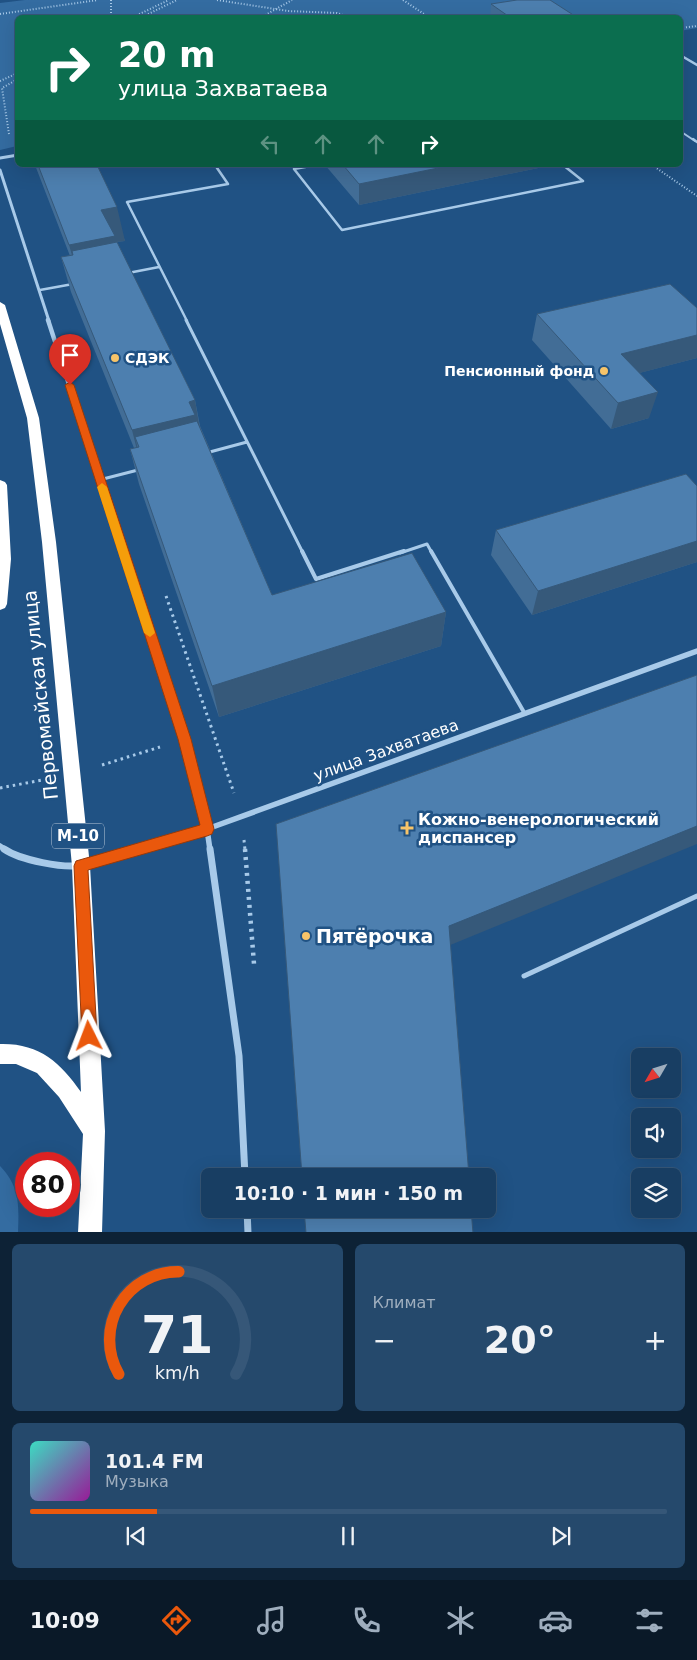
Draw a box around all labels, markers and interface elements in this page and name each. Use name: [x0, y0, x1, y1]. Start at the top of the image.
icon: right: [35, 35, 100, 100]
text: 20 m: [118, 35, 215, 75]
text: улица Захватаева: [118, 76, 328, 101]
icon: left: [256, 130, 284, 158]
icon: ahead: [309, 130, 337, 158]
icon: ahead: [362, 130, 390, 158]
icon: right: [415, 130, 443, 158]
pin: [49, 334, 91, 385]
icon: arrive: [56, 341, 84, 369]
place label: СДЭК: [125, 350, 170, 366]
marker: СДЭК: [109, 352, 121, 364]
place label: Пенсионный фонд: [444, 363, 594, 379]
marker: Пенсионный фонд: [598, 365, 610, 377]
street label: Первомайская улица: [18, 589, 62, 801]
street label: улица Захватаева: [311, 715, 461, 785]
place label: Кожно-венерологический диспансер: [418, 810, 659, 847]
marker: Кожно-венерологический диспансер: [400, 821, 414, 835]
road number: М-10: [52, 824, 104, 848]
place label: Пятёрочка: [316, 925, 433, 947]
marker: Пятёрочка: [300, 930, 312, 942]
position arrow: [62, 1009, 114, 1061]
north arrow: [631, 1048, 681, 1098]
map controls: [631, 1048, 681, 1218]
button: sound: [631, 1108, 681, 1158]
speed limit sign: 80: [15, 1152, 80, 1217]
button: layers: [631, 1168, 681, 1218]
text: 10:10 · 1 мин · 150 m: [234, 1182, 463, 1204]
text: Климат: [373, 1293, 436, 1312]
text: 71: [141, 1305, 213, 1365]
text: 20°: [484, 1318, 556, 1362]
text: −: [373, 1324, 396, 1357]
text: +: [644, 1324, 667, 1357]
text: km/h: [155, 1362, 200, 1383]
text: 101.4 FM: [105, 1450, 204, 1472]
text: Музыка: [105, 1472, 169, 1491]
icon: previous: [122, 1522, 150, 1550]
icon: pause: [334, 1522, 362, 1550]
icon: next: [547, 1522, 575, 1550]
icon: directions: [159, 1603, 194, 1638]
icon: music: [254, 1603, 289, 1638]
icon: phone: [349, 1603, 384, 1638]
icon: climate: [443, 1603, 478, 1638]
icon: car: [538, 1603, 573, 1638]
icon: filters: [632, 1603, 667, 1638]
text: 10:09: [30, 1608, 100, 1633]

